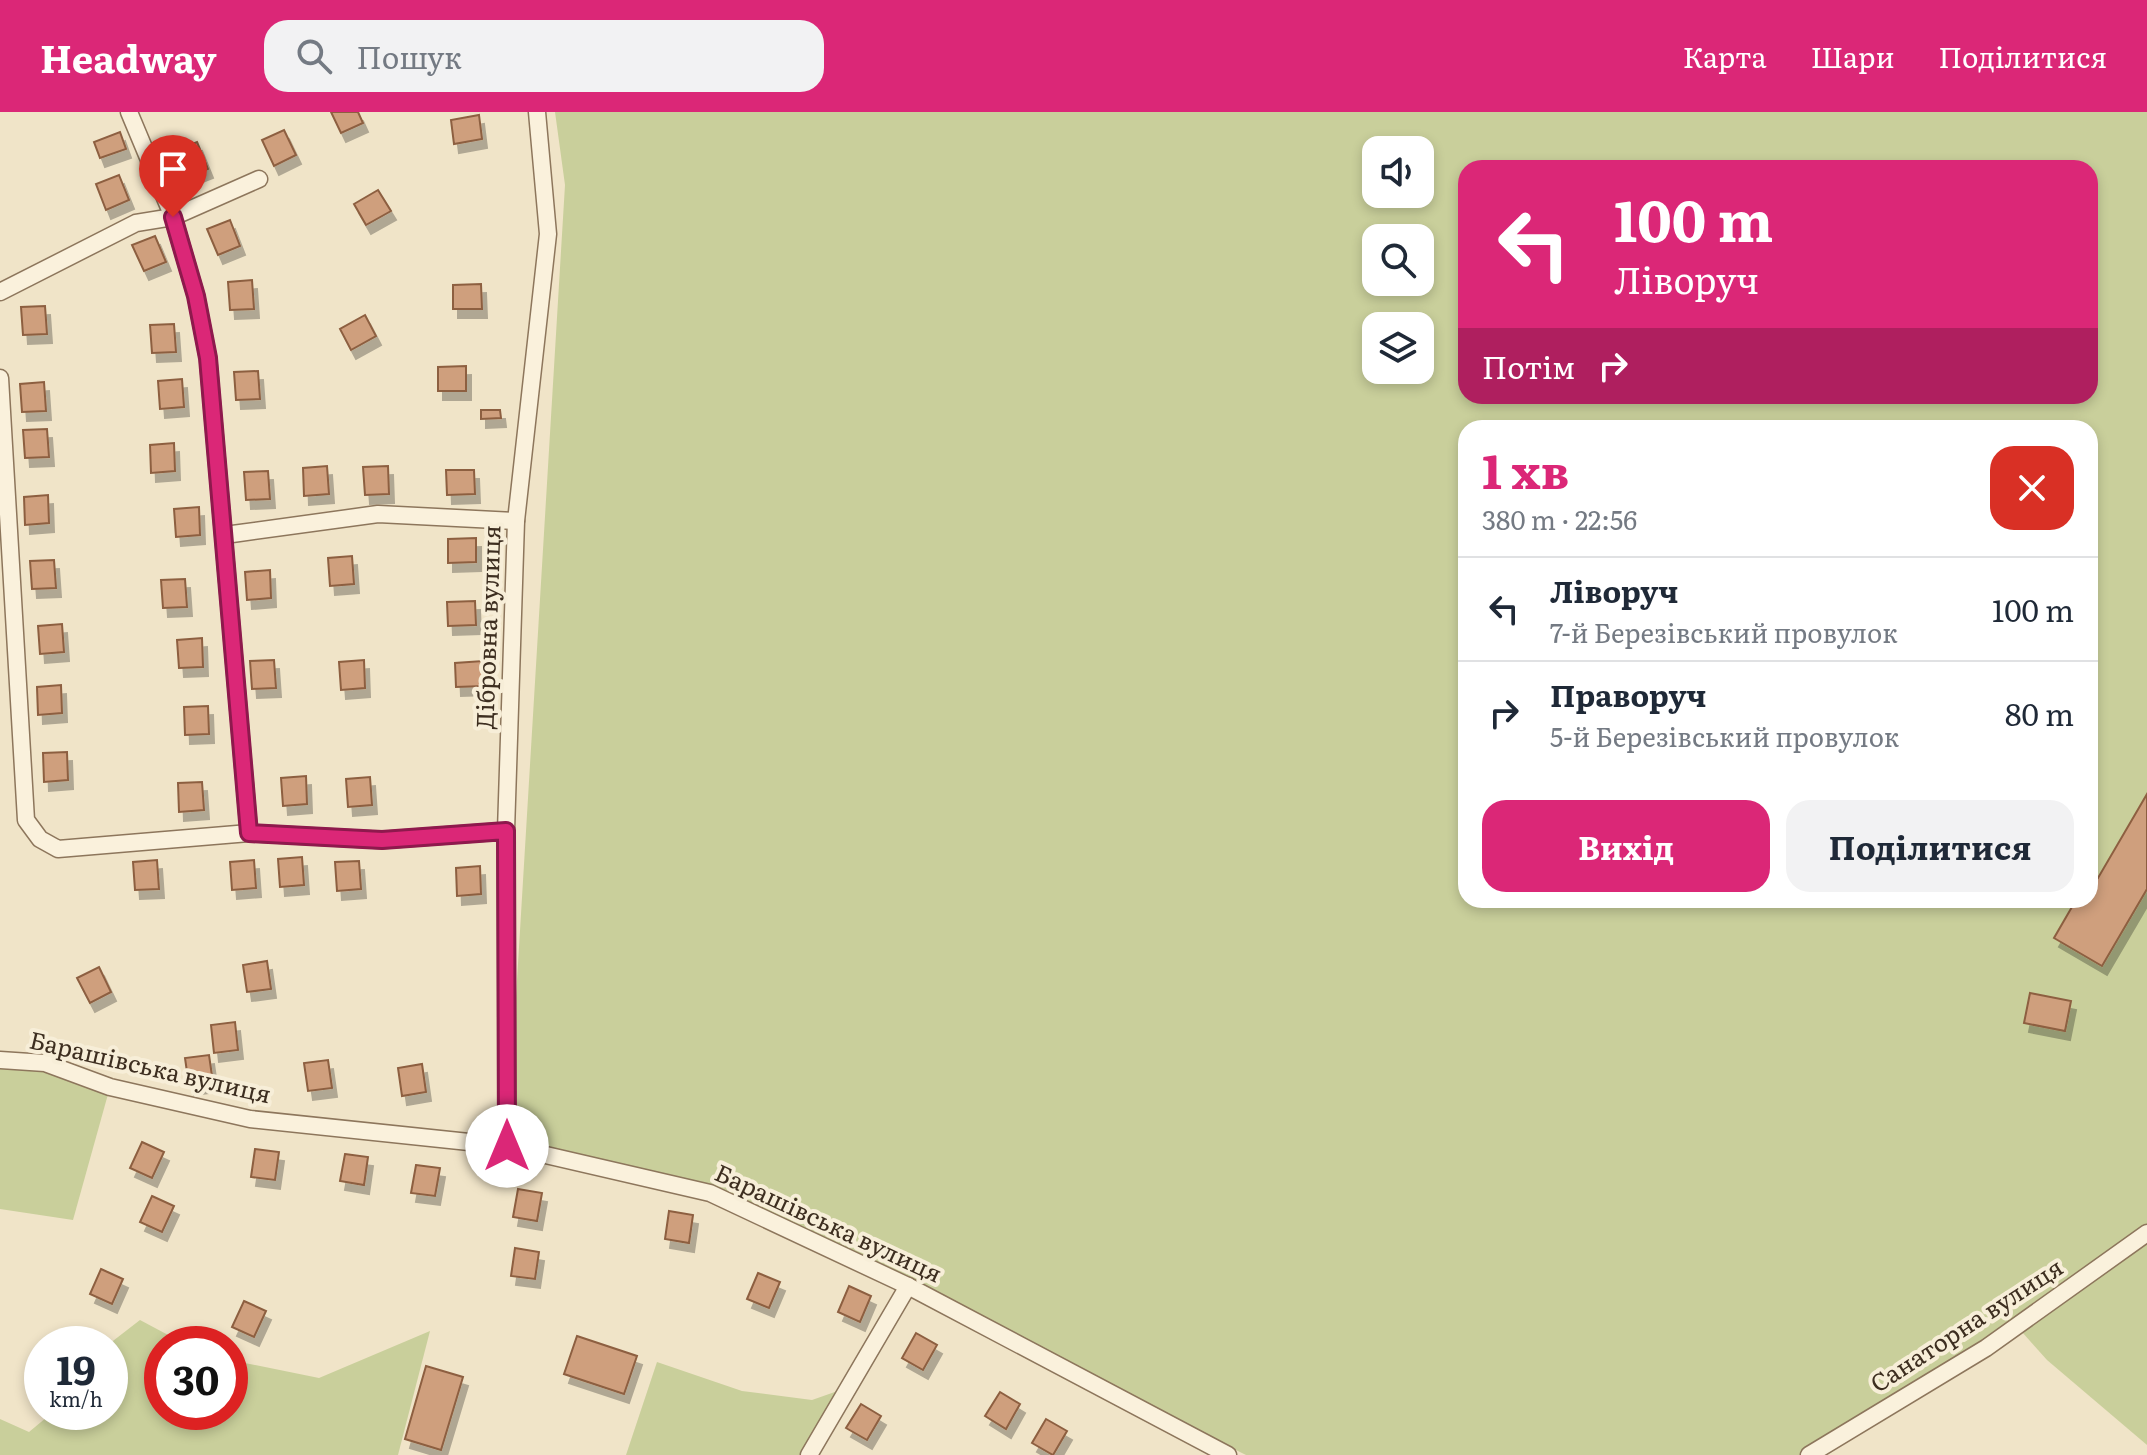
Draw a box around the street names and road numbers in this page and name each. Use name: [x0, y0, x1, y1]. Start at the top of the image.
street label: Дібровна вулиця: [465, 524, 508, 729]
street label: Барашівська вулиця: [26, 1021, 275, 1110]
street label: Барашівська вулиця: [710, 1154, 948, 1290]
street label: Санаторна вулиця: [1862, 1248, 2069, 1399]

